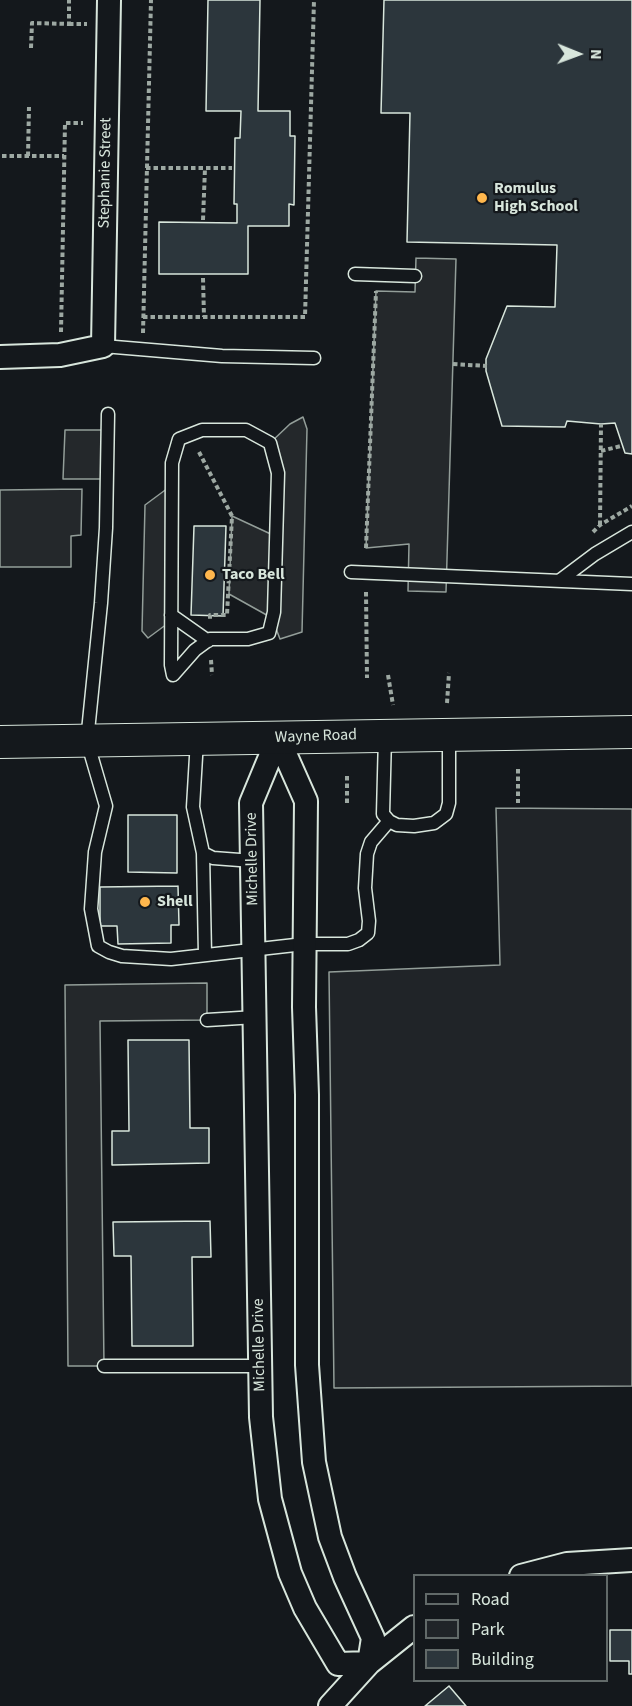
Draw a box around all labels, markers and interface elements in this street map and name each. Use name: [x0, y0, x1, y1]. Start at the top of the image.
north arrow: [548, 24, 608, 84]
text: N: [585, 49, 607, 60]
street label: Stephanie Street: [95, 117, 117, 229]
place label: Romulus High School: [494, 179, 578, 217]
marker: Romulus High School: [475, 191, 489, 205]
place label: Taco Bell: [222, 565, 285, 585]
marker: Taco Bell: [203, 568, 217, 582]
street label: Wayne Road: [275, 726, 357, 748]
street label: Michelle Drive: [243, 812, 263, 906]
place label: Shell: [157, 892, 192, 912]
marker: Shell: [138, 895, 152, 909]
street label: Michelle Drive: [250, 1298, 270, 1392]
legend: [413, 1574, 608, 1682]
text: Road: [471, 1587, 510, 1612]
text: Park: [471, 1617, 505, 1642]
text: Building: [471, 1647, 534, 1672]

